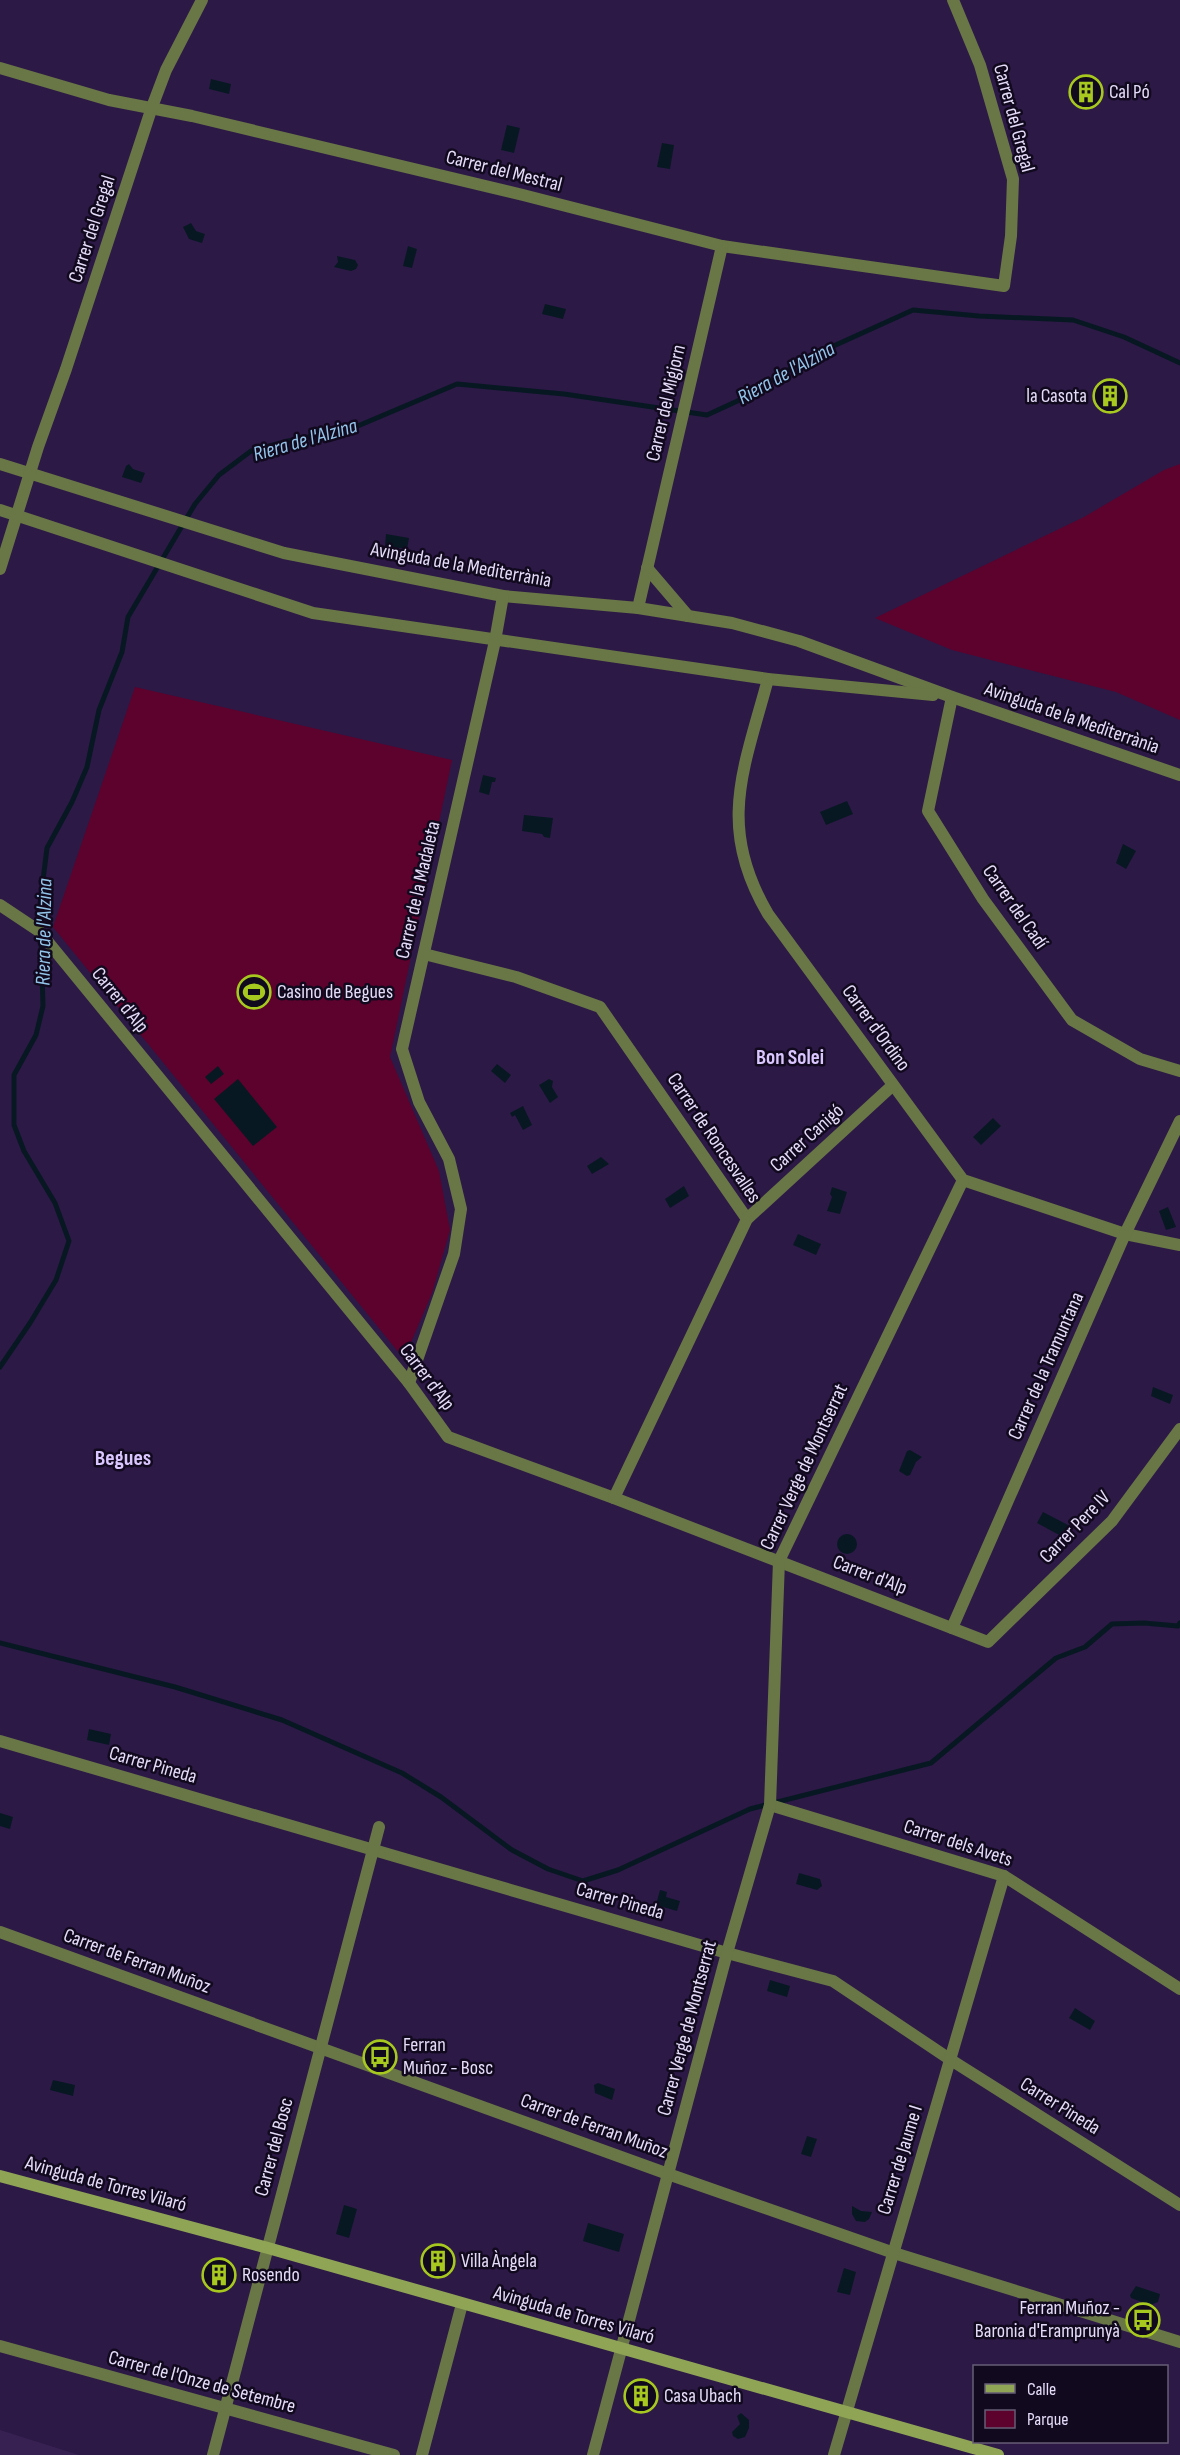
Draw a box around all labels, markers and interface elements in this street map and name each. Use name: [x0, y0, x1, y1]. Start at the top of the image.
street label: Carrer del Gregal: [988, 61, 1040, 175]
building icon: Cal Pó: [1068, 74, 1104, 110]
place label: Cal Pó: [1109, 80, 1150, 104]
street label: Carrer del Mestral: [444, 145, 564, 197]
street label: Carrer del Gregal: [63, 172, 121, 286]
water label: Riera de l'Alzina: [733, 336, 839, 410]
street label: Carrer del Migjorn: [641, 342, 691, 464]
building icon: la Casota: [1092, 378, 1128, 414]
place label: la Casota: [1026, 384, 1087, 408]
water label: Riera de l'Alzina: [250, 413, 361, 467]
street label: Avinguda de la Mediterrània: [368, 537, 553, 593]
street label: Avinguda de la Mediterrània: [981, 677, 1162, 759]
street label: Carrer de la Madaleta: [391, 819, 445, 961]
street label: Carrer del Cadí: [977, 860, 1053, 954]
water label: Riera de l'Alzina: [31, 878, 57, 986]
street label: Carrer d'Alp: [86, 962, 154, 1038]
sports icon: Casino de Begues: [236, 974, 272, 1010]
place label: Casino de Begues: [277, 980, 393, 1004]
street label: Carrer d'Ordino: [837, 980, 915, 1076]
district label: Bon Solei: [756, 1045, 824, 1070]
street label: Carrer de Roncesvalles: [662, 1068, 766, 1208]
street label: Carrer Canigó: [765, 1099, 849, 1177]
street label: Carrer de la Tramuntana: [1003, 1289, 1089, 1443]
street label: Carrer d'Alp: [394, 1339, 460, 1415]
street label: Carrer Verge de Montserrat: [755, 1380, 853, 1554]
district label: Begues: [95, 1445, 151, 1472]
street label: Carrer Pere IV: [1035, 1486, 1115, 1568]
street label: Carrer d'Alp: [830, 1550, 910, 1600]
street label: Carrer Pineda: [106, 1741, 200, 1789]
street label: Carrer dels Avets: [901, 1814, 1015, 1872]
street label: Carrer Pineda: [573, 1877, 667, 1925]
street label: Carrer de Ferran Muñoz: [60, 1923, 214, 1999]
street label: Carrer Verge de Montserrat: [652, 1938, 722, 2118]
place label: Ferran Muñoz - Bosc: [403, 2033, 493, 2080]
bus stop icon: Ferran Muñoz - Bosc: [362, 2039, 398, 2075]
street label: Carrer Pineda: [1015, 2072, 1105, 2140]
street label: Carrer de Ferran Muñoz: [517, 2088, 671, 2164]
street label: Carrer del Bosc: [249, 2095, 299, 2199]
street label: Carrer de Jaume I: [872, 2102, 928, 2218]
street label: Avinguda de Torres Vilaró: [22, 2151, 189, 2217]
building icon: Villa Àngela: [420, 2243, 456, 2279]
place label: Villa Àngela: [461, 2249, 537, 2273]
building icon: Rosendo: [201, 2257, 237, 2293]
place label: Rosendo: [242, 2263, 300, 2287]
street label: Avinguda de Torres Vilaró: [490, 2280, 657, 2349]
place label: Ferran Muñoz - Baronia d'Eramprunyà: [975, 2296, 1120, 2343]
bus stop icon: Ferran Muñoz - Baronia d'Eramprunyà: [1125, 2302, 1161, 2338]
street label: Carrer de l'Onze de Setembre: [106, 2345, 298, 2419]
legend: [973, 2365, 1168, 2443]
building icon: Casa Ubach: [623, 2378, 659, 2414]
text: Calle: [1027, 2379, 1056, 2400]
place label: Casa Ubach: [664, 2384, 741, 2408]
text: Parque: [1027, 2409, 1068, 2430]

